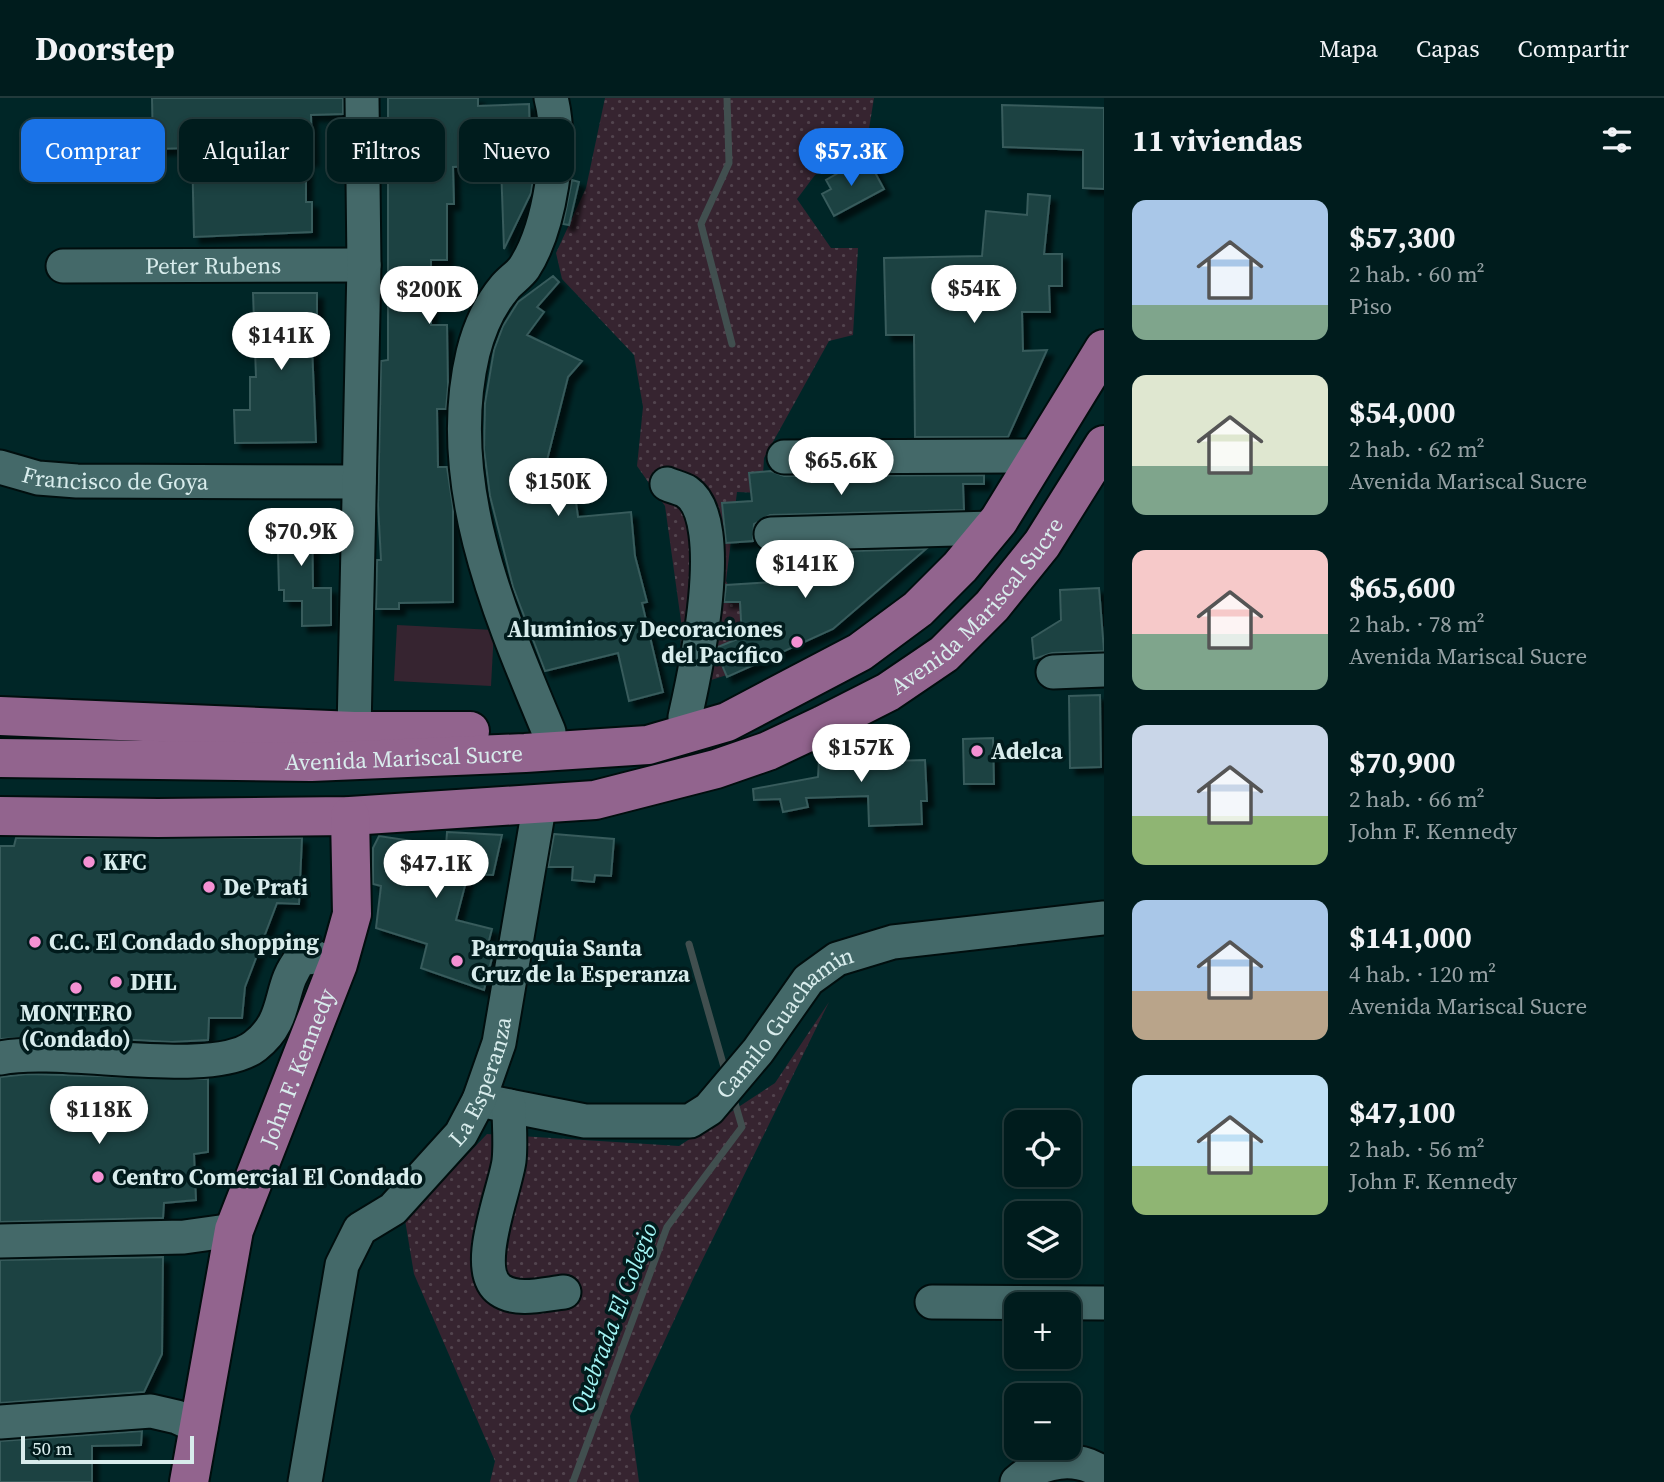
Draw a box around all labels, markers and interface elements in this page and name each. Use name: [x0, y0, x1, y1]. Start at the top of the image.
text: Doorstep: [35, 26, 175, 71]
text: Mapa: [1319, 32, 1378, 65]
text: Capas: [1416, 32, 1480, 65]
text: Compartir: [1518, 32, 1629, 65]
chip: Comprar: [21, 119, 165, 182]
chip: Alquilar: [179, 119, 313, 182]
chip: Filtros: [327, 119, 445, 182]
chip: Nuevo: [459, 119, 574, 182]
text: 11 viviendas: [1132, 120, 1303, 161]
icon: filters: [1598, 121, 1636, 159]
pin: $57.3K: [794, 129, 908, 188]
text: $57.3K: [815, 135, 887, 167]
text: $57,300: [1349, 217, 1456, 258]
icon: home: [1188, 228, 1272, 312]
street label: Peter Rubens: [145, 249, 281, 282]
text: 2 hab. · 60 m²: [1349, 258, 1485, 290]
pin: $200K: [380, 266, 478, 326]
pin: $54K: [933, 266, 1015, 325]
text: $54K: [947, 272, 1001, 304]
text: $200K: [396, 273, 462, 305]
text: Piso: [1349, 290, 1392, 322]
pin: $141K: [232, 313, 330, 372]
text: $141K: [248, 319, 314, 351]
text: $54,000: [1349, 392, 1456, 433]
icon: home: [1188, 403, 1272, 487]
text: 2 hab. · 62 m²: [1349, 433, 1485, 465]
pin: $65.6K: [784, 438, 898, 497]
text: $65.6K: [805, 444, 877, 476]
street label: Francisco de Goya: [18, 458, 209, 497]
pin: $150K: [509, 458, 607, 518]
text: $150K: [525, 465, 591, 497]
text: Avenida Mariscal Sucre: [1349, 465, 1587, 497]
pin: $70.9K: [244, 508, 358, 568]
street label: Avenida Mariscal Sucre: [884, 511, 1071, 702]
text: $70.9K: [265, 515, 337, 547]
pin: $141K: [756, 540, 854, 600]
text: $141K: [772, 547, 838, 579]
text: $65,600: [1349, 567, 1456, 608]
icon: home: [1188, 578, 1272, 662]
text: 2 hab. · 78 m²: [1349, 608, 1485, 640]
place label: Aluminios y Decoraciones del Pacífico: [507, 613, 783, 671]
marker: Aluminios y Decoraciones del Pacífico: [789, 634, 805, 650]
text: Avenida Mariscal Sucre: [1349, 640, 1587, 672]
pin: $157K: [812, 724, 910, 784]
text: $157K: [828, 731, 894, 763]
place label: Adelca: [991, 735, 1063, 767]
street label: Avenida Mariscal Sucre: [285, 737, 524, 778]
text: $70,900: [1349, 742, 1456, 783]
marker: Adelca: [969, 743, 985, 759]
icon: home: [1188, 753, 1272, 837]
text: 2 hab. · 66 m²: [1349, 783, 1485, 815]
text: John F. Kennedy: [1349, 815, 1517, 847]
pin: $47.1K: [379, 840, 493, 900]
place label: KFC: [103, 846, 146, 878]
text: $47.1K: [400, 847, 472, 879]
marker: KFC: [81, 854, 97, 870]
place label: De Prati: [223, 871, 308, 903]
marker: De Prati: [201, 879, 217, 895]
text: $141,000: [1349, 917, 1472, 958]
place label: C.C. El Condado shopping: [49, 926, 320, 958]
icon: home: [1188, 928, 1272, 1012]
place label: Parroquia Santa Cruz de la Esperanza: [471, 932, 691, 990]
marker: C.C. El Condado shopping: [27, 934, 43, 950]
street label: Camilo Guachamin: [708, 939, 858, 1106]
marker: Parroquia Santa Cruz de la Esperanza: [449, 953, 465, 969]
text: 4 hab. · 120 m²: [1349, 958, 1496, 990]
place label: DHL: [130, 966, 177, 998]
marker: DHL: [108, 974, 124, 990]
marker: MONTERO (Condado): [68, 980, 84, 996]
street label: John F. Kennedy: [251, 984, 343, 1153]
text: Avenida Mariscal Sucre: [1349, 990, 1587, 1022]
place label: MONTERO (Condado): [20, 997, 132, 1055]
street label: La Esperanza: [441, 1014, 519, 1153]
pin: $118K: [50, 1086, 148, 1146]
text: $47,100: [1349, 1092, 1456, 1133]
text: $118K: [66, 1093, 132, 1125]
icon: home: [1188, 1103, 1272, 1187]
map controls: [1004, 1110, 1081, 1460]
button: locate: [1004, 1110, 1081, 1187]
text: 2 hab. · 56 m²: [1349, 1133, 1485, 1165]
place label: Centro Comercial El Condado: [112, 1161, 423, 1193]
text: John F. Kennedy: [1349, 1165, 1517, 1197]
marker: Centro Comercial El Condado: [90, 1169, 106, 1185]
button: layers: [1004, 1201, 1081, 1278]
water label: Quebrada El Colegio: [562, 1218, 665, 1418]
button: +: [1004, 1292, 1081, 1369]
button: −: [1004, 1383, 1081, 1460]
scale bar: [21, 1433, 194, 1465]
text: 50 m: [32, 1435, 73, 1461]

